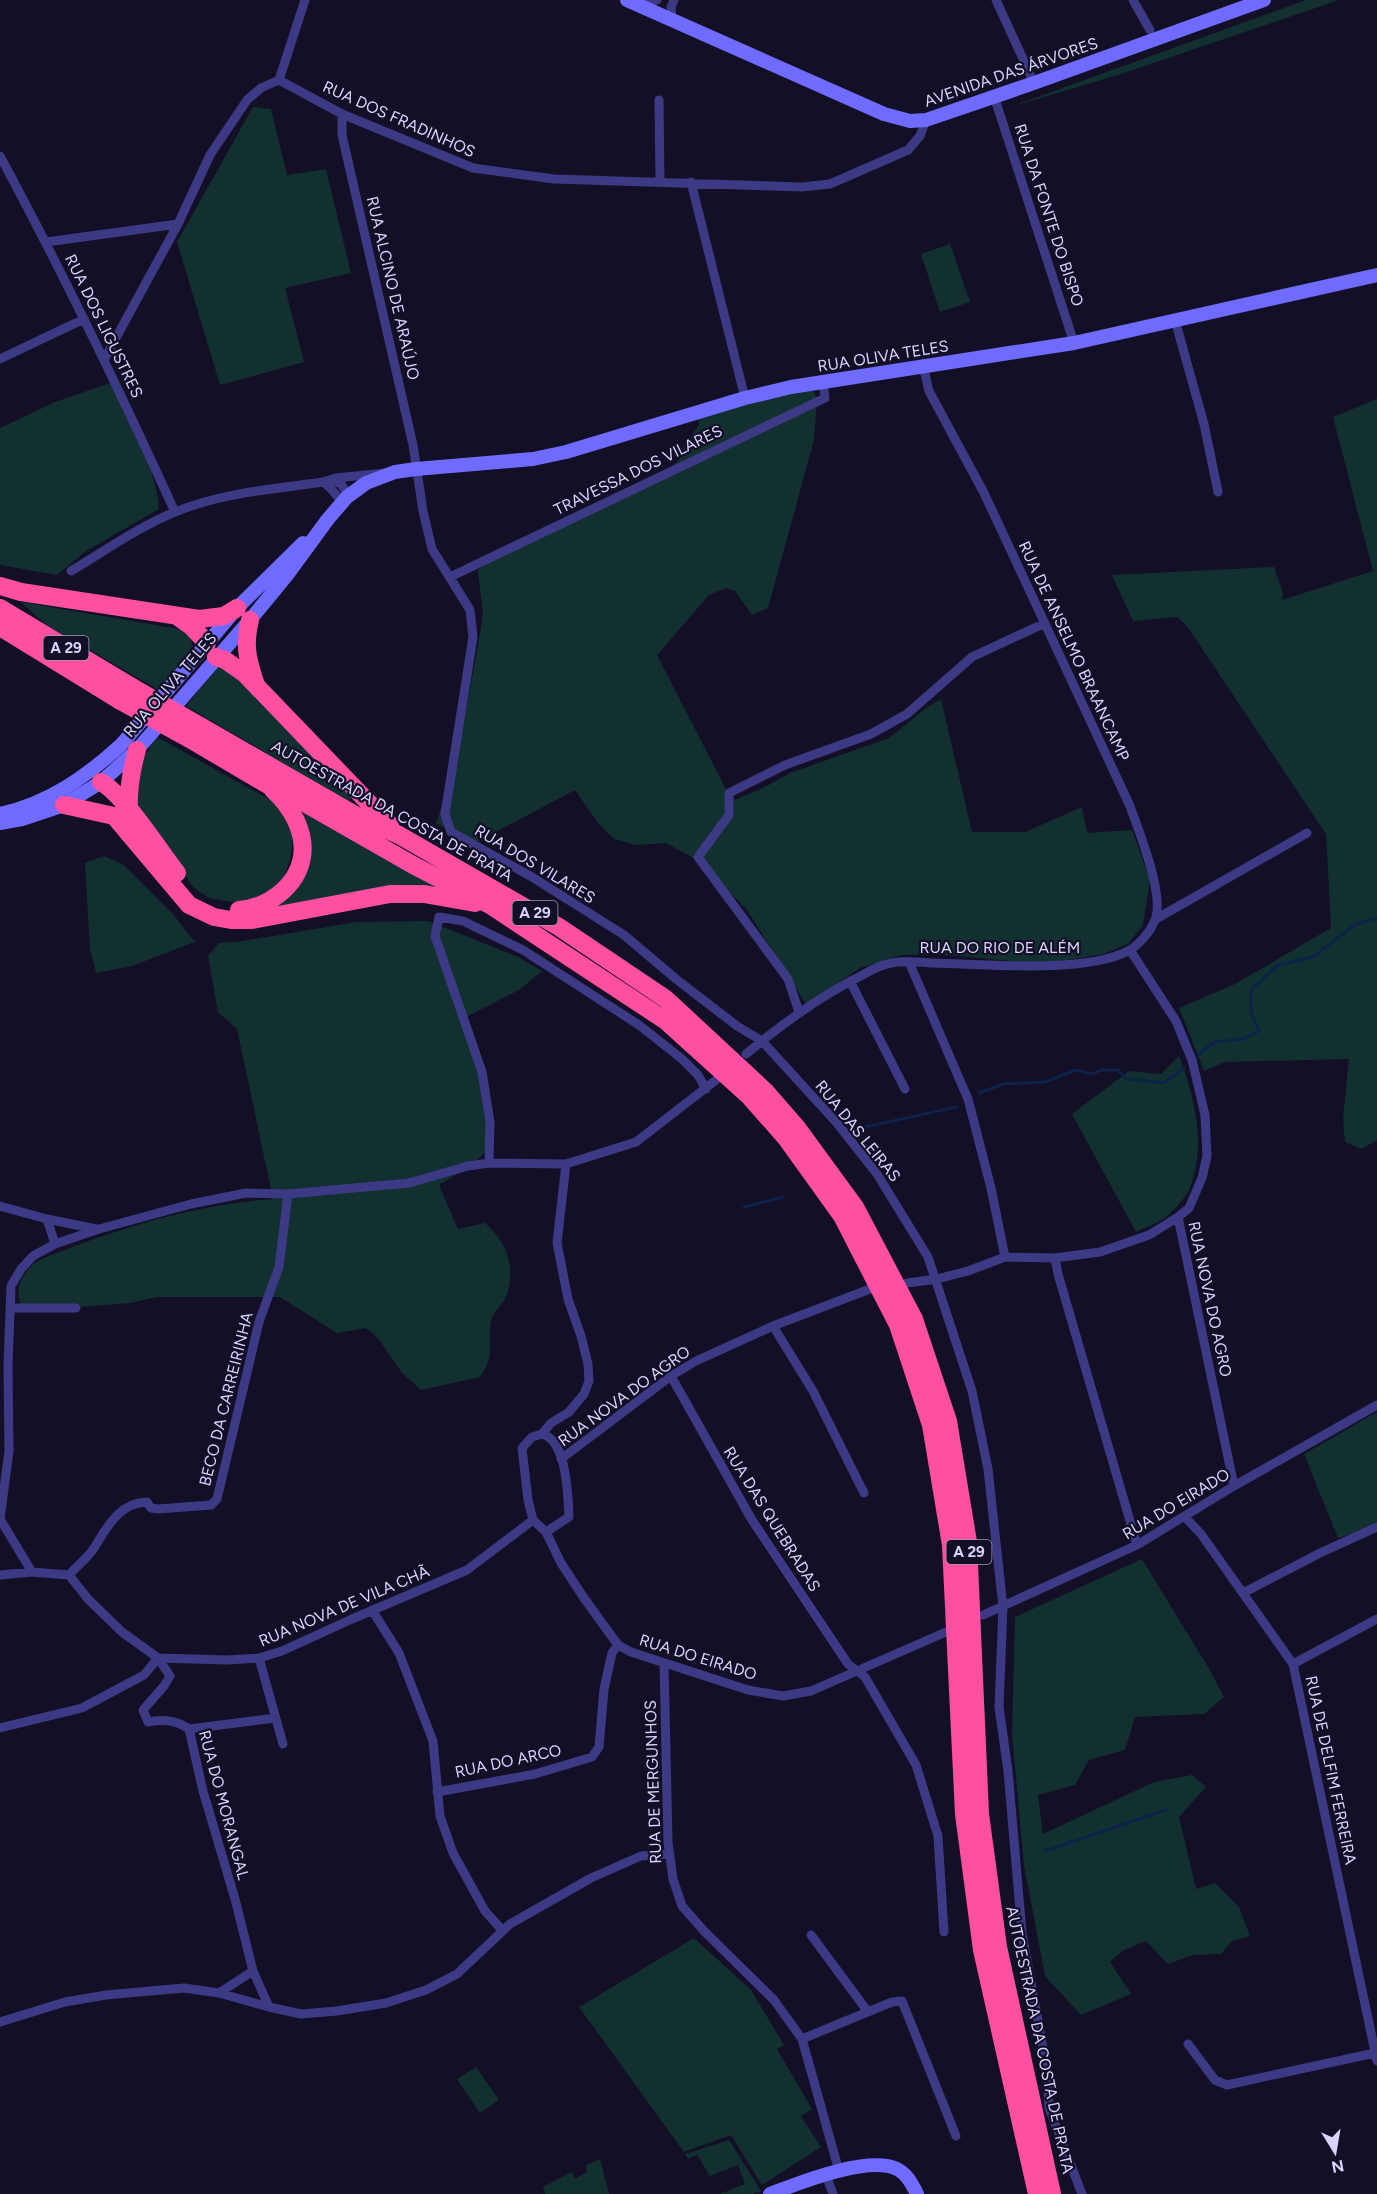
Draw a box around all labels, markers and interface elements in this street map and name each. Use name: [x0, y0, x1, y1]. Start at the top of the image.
street label: AVENIDA DAS ÁRVORES: [922, 33, 1101, 111]
street label: RUA DOS FRADINHOS: [320, 77, 478, 161]
street label: RUA DA FONTE DO BISPO: [1011, 121, 1087, 309]
street label: RUA ALCINO DE ARAÚJO: [363, 194, 423, 382]
street label: RUA DOS LIGUSTRES: [61, 251, 147, 401]
street label: RUA OLIVA TELES: [816, 336, 950, 376]
street label: TRAVESSA DOS VILARES: [551, 421, 726, 519]
street label: RUA DE ANSELMO BRAANCAMP: [1015, 538, 1133, 764]
street label: RUA OLIVA TELES: [119, 629, 221, 741]
road number: A 29: [44, 636, 88, 660]
street label: AUTOESTRADA DA COSTA DE PRATA: [268, 736, 516, 886]
street label: RUA DOS VILARES: [471, 821, 599, 908]
road number: A 29: [512, 901, 558, 925]
street label: RUA DO RIO DE ALÉM: [920, 938, 1080, 957]
street label: RUA DAS LEIRAS: [811, 1077, 905, 1186]
street label: RUA NOVA DO AGRO: [1184, 1220, 1236, 1378]
street label: BECO DA CARREIRINHA: [195, 1310, 257, 1488]
street label: RUA NOVA DO AGRO: [554, 1342, 694, 1450]
street label: RUA DAS QUEBRADAS: [720, 1443, 824, 1595]
street label: RUA DO EIRADO: [1119, 1465, 1233, 1543]
road number: A 29: [946, 1540, 992, 1564]
street label: RUA NOVA DE VILA CHÃ: [256, 1561, 432, 1651]
street label: RUA DO EIRADO: [637, 1630, 759, 1684]
street label: RUA DE DELFIM FERREIRA: [1302, 1674, 1360, 1866]
street label: RUA DE MERGUNHOS: [641, 1700, 665, 1864]
street label: RUA DO MORANGAL: [195, 1728, 253, 1882]
street label: RUA DO ARCO: [453, 1740, 563, 1782]
street label: AUTOESTRADA DA COSTA DE PRATA: [1002, 1904, 1078, 2176]
north arrow: [1305, 2122, 1365, 2182]
text: N: [1330, 2156, 1346, 2177]

